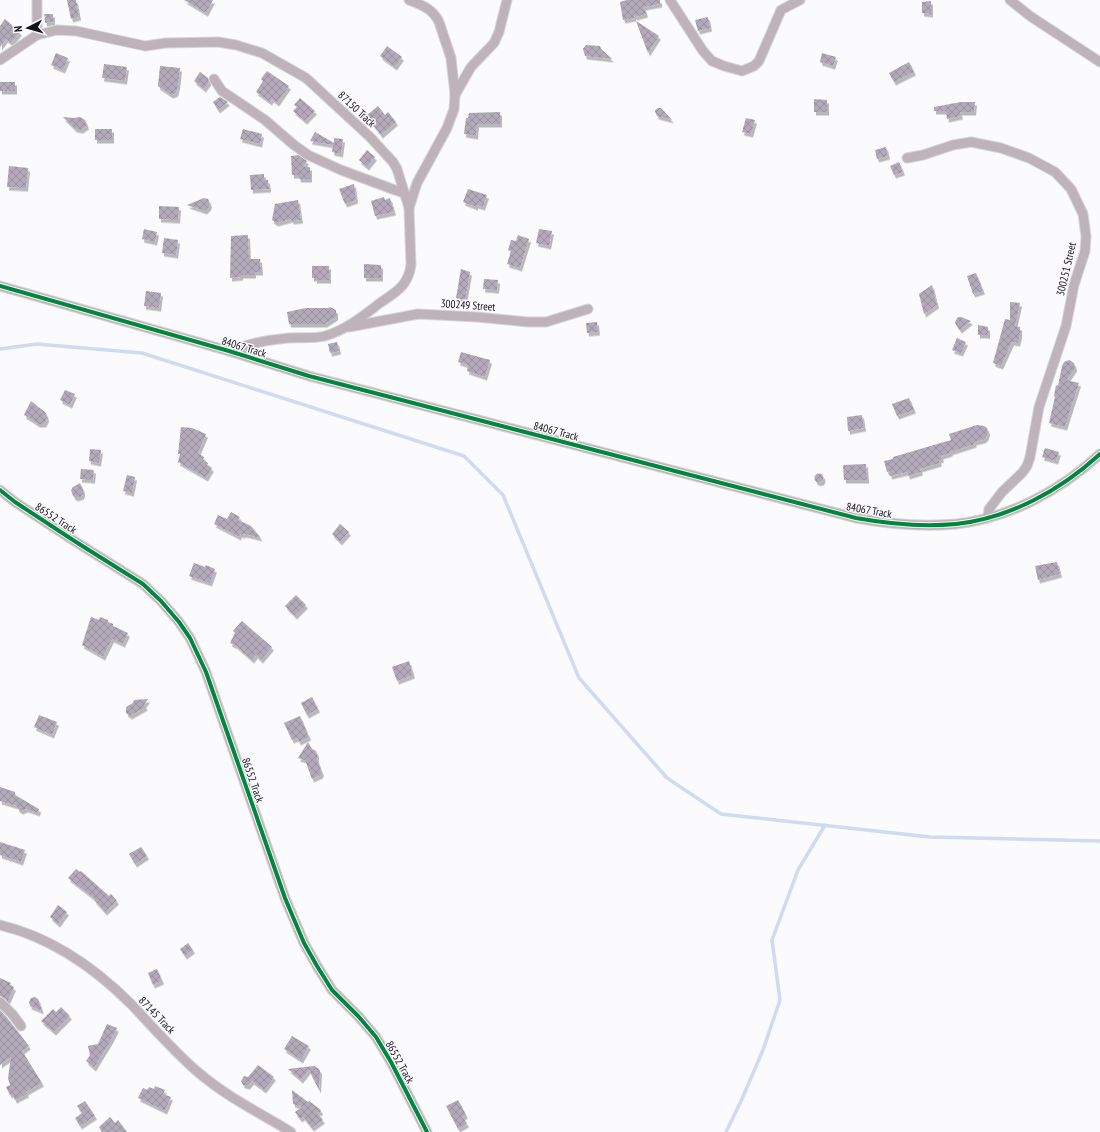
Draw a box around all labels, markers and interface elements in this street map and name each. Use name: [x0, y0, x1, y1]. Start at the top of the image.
north arrow: [8, 8, 48, 48]
text: N: [11, 25, 25, 33]
street label: 87150 Track: [335, 88, 379, 130]
street label: 300251 Street: [1053, 241, 1079, 297]
street label: 300249 Street: [440, 296, 496, 314]
street label: 84067 Track: [220, 334, 269, 361]
street label: 84067 Track: [532, 418, 581, 444]
street label: 86552 Track: [33, 499, 80, 537]
street label: 84067 Track: [845, 499, 894, 521]
street label: 86552 Track: [239, 756, 267, 805]
street label: 87145 Track: [136, 993, 179, 1037]
street label: 86552 Track: [383, 1038, 418, 1086]

